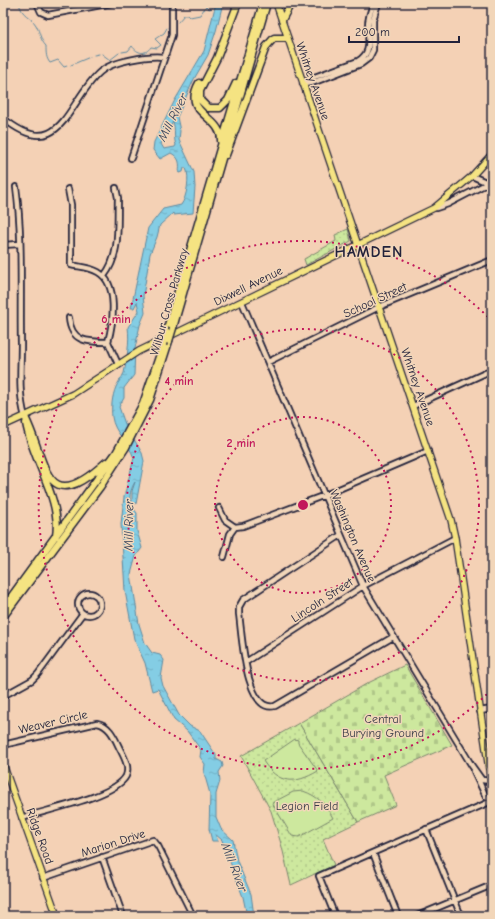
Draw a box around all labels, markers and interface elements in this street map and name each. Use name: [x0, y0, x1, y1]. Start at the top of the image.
scale bar: [349, 18, 459, 44]
text: 200 m: [355, 25, 390, 39]
street label: Whitney Avenue: [293, 40, 333, 122]
water label: Mill River: [154, 90, 191, 145]
district label: HAMDEN: [334, 243, 404, 261]
street label: Wilbur Cross Parkway: [147, 246, 191, 357]
street label: Dixwell Avenue: [211, 263, 285, 309]
street label: School Street: [341, 279, 409, 321]
text: 6 min: [101, 312, 131, 326]
street label: Whitney Avenue: [398, 346, 438, 428]
text: 4 min: [165, 374, 193, 388]
text: 2 min: [226, 436, 256, 450]
street label: Washington Avenue: [327, 487, 379, 585]
water label: Mill River: [121, 498, 136, 552]
centre of rings: [296, 498, 310, 512]
street label: Lincoln Street: [288, 575, 356, 625]
street label: Weaver Circle: [17, 707, 89, 737]
park label: Central Burying Ground: [342, 712, 424, 740]
park label: Legion Field: [276, 799, 338, 813]
street label: Ridge Road: [23, 806, 57, 866]
street label: Marion Drive: [79, 826, 147, 860]
water label: Mill River: [218, 839, 251, 895]

